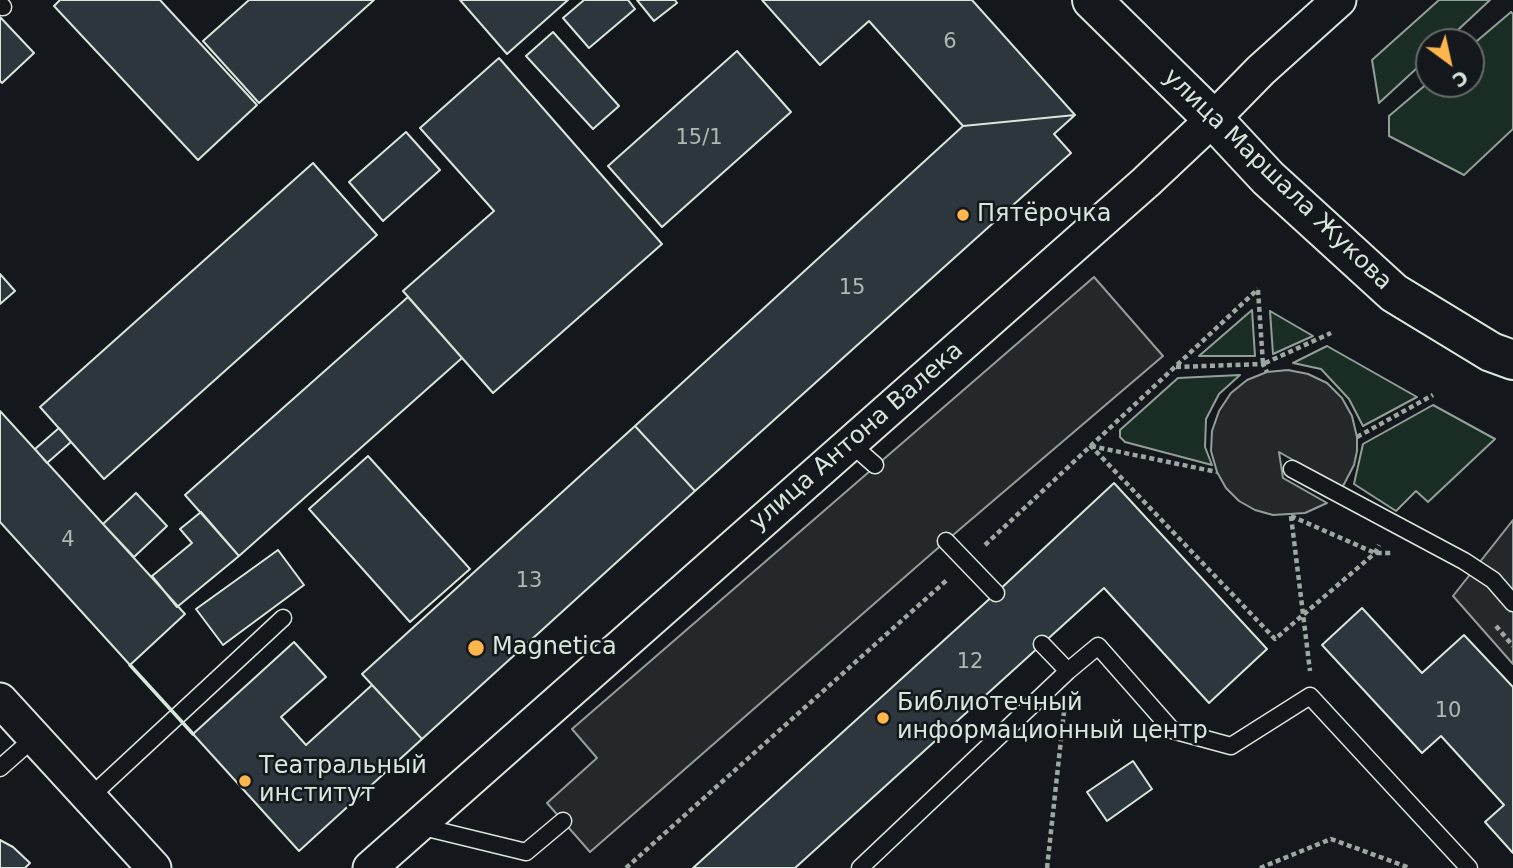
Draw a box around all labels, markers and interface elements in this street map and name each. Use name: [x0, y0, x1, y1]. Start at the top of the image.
north arrow: [1415, 28, 1485, 98]
house number: 6: [943, 30, 957, 56]
street label: улица Маршала Жукова: [1157, 63, 1397, 297]
text: С: [1449, 66, 1472, 92]
house number: 15/1: [675, 126, 723, 152]
place label: Пятёрочка: [977, 201, 1112, 229]
marker: Пятёрочка: [955, 207, 971, 223]
house number: 15: [839, 276, 865, 302]
street label: улица Антона Валека: [744, 337, 970, 537]
house number: 4: [61, 528, 75, 554]
house number: 13: [516, 569, 542, 595]
place label: Magnetica: [492, 634, 617, 662]
marker: Magnetica: [466, 638, 486, 658]
house number: 12: [957, 650, 983, 676]
place label: Библиотечный информационный центр: [897, 690, 1208, 746]
house number: 10: [1435, 699, 1461, 725]
marker: Библиотечный информационный центр: [875, 710, 891, 726]
place label: Театральный институт: [259, 753, 427, 809]
marker: Театральный институт: [237, 773, 253, 789]

